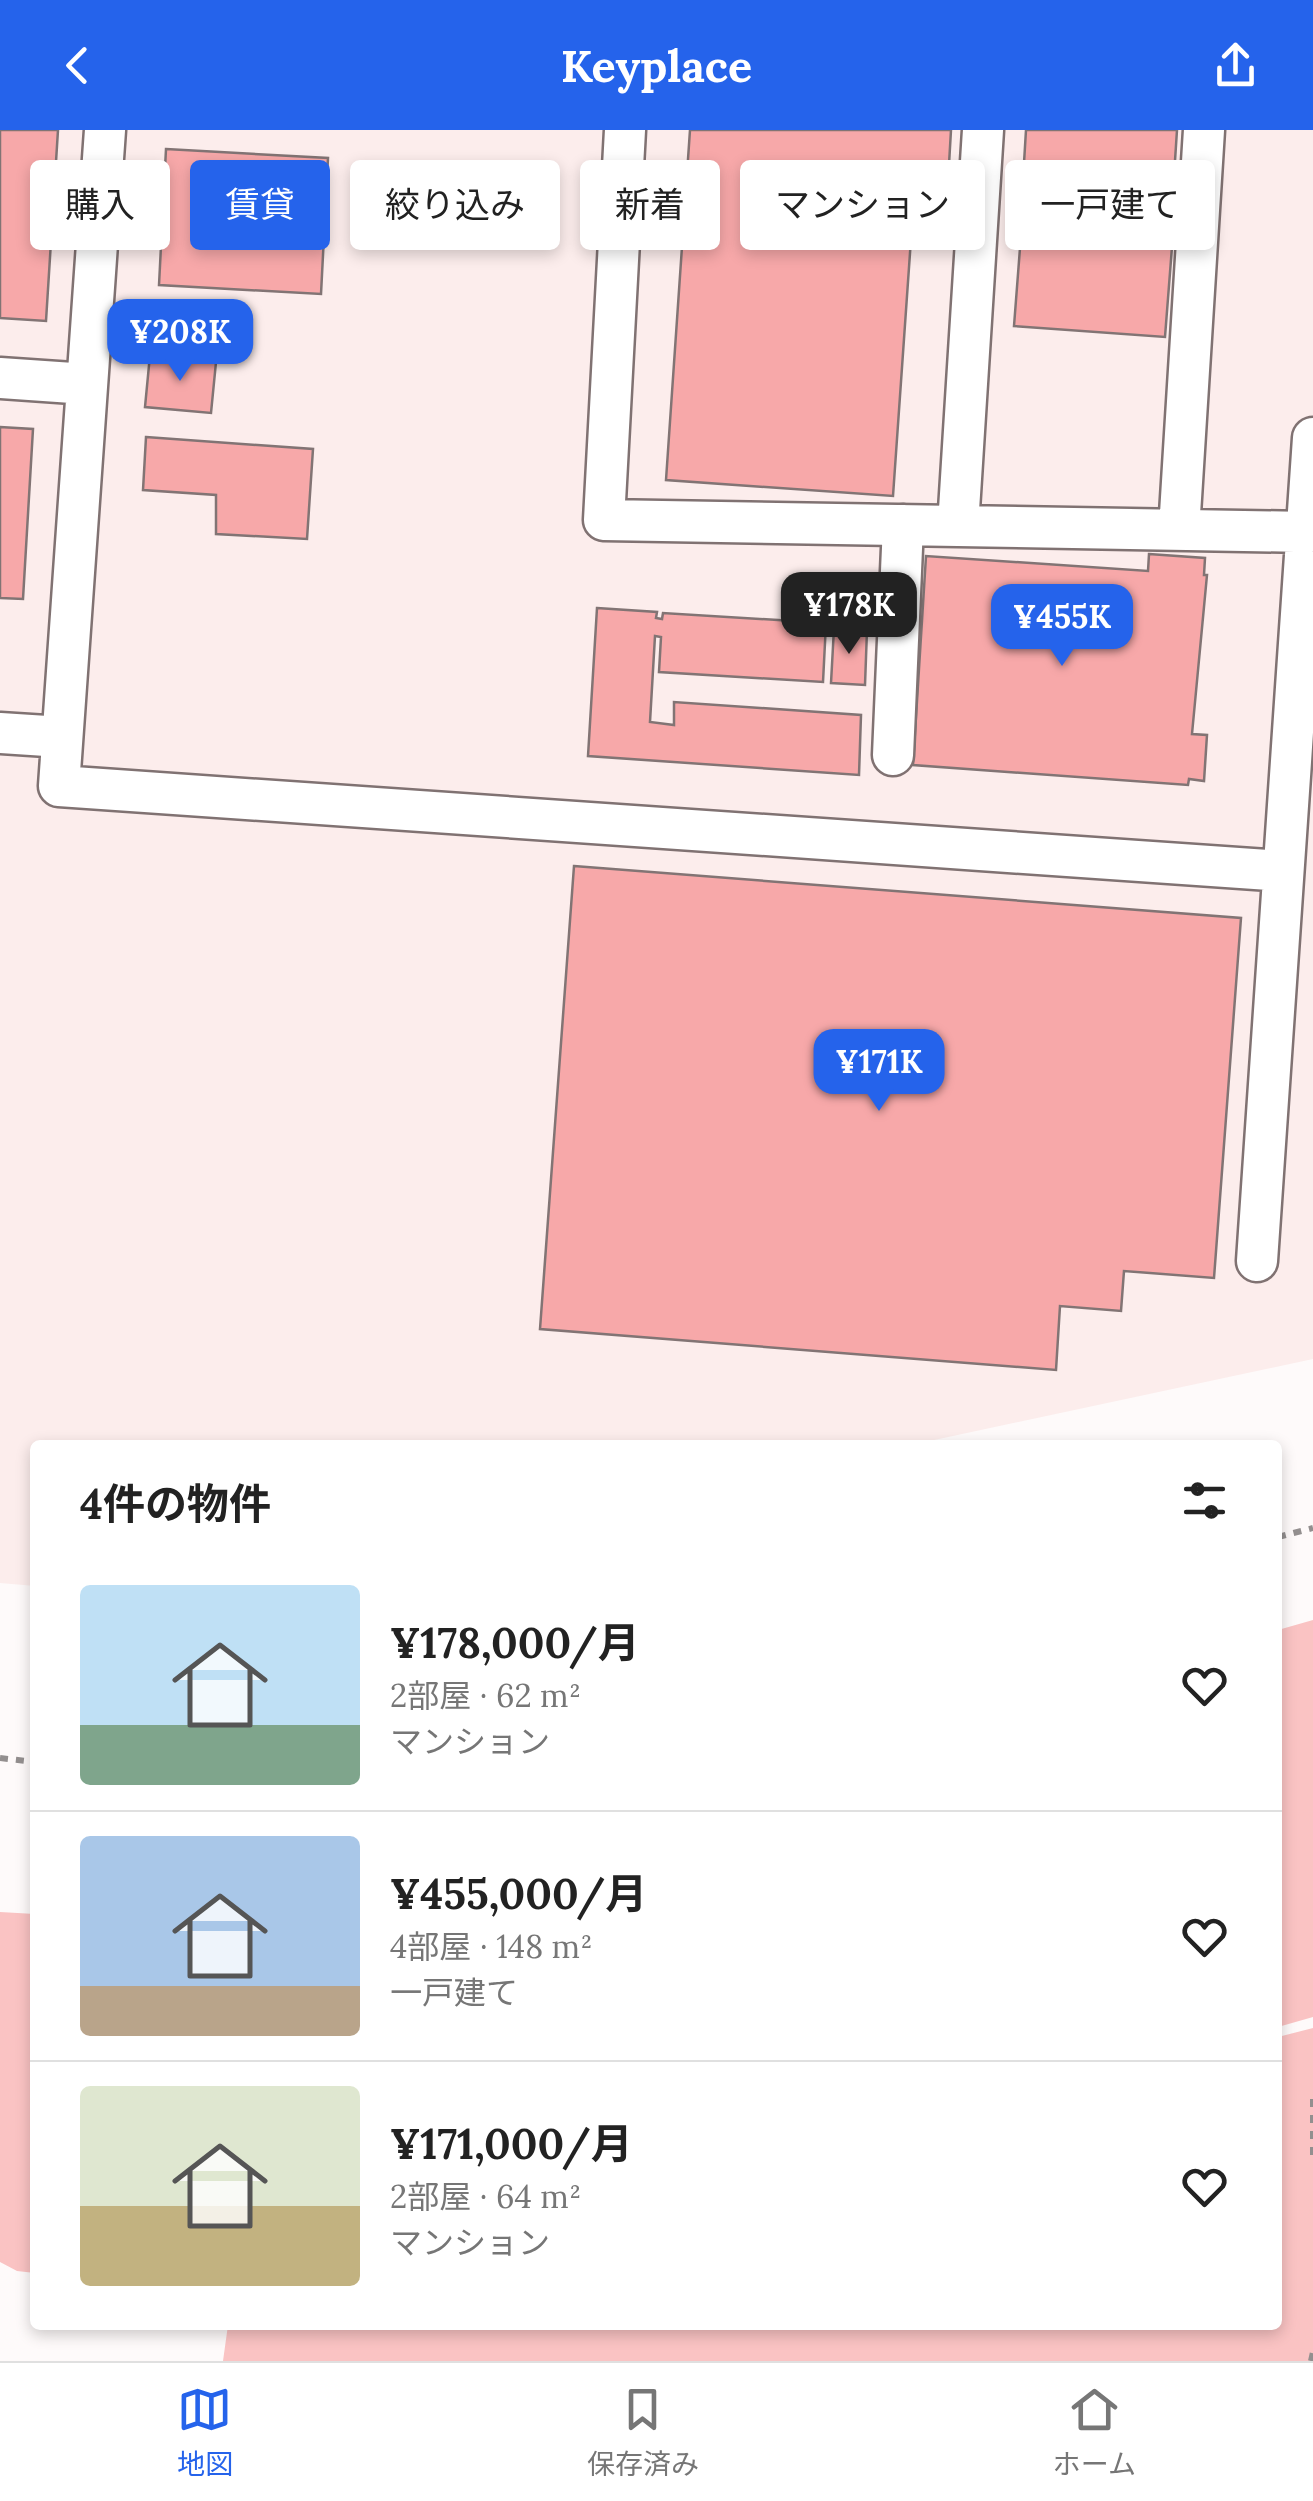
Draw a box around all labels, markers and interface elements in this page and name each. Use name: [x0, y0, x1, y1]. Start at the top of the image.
text: Keyplace: [561, 37, 752, 94]
icon: back: [50, 38, 105, 93]
icon: share: [1208, 38, 1263, 93]
chip: 購入: [30, 160, 170, 250]
chip: 賃貸: [190, 160, 330, 250]
chip: 絞り込み: [350, 160, 560, 250]
chip: 新着: [580, 160, 720, 250]
chip: マンション: [740, 160, 985, 250]
chip: 一戸建て: [1005, 160, 1215, 250]
pin: ¥208K: [110, 299, 250, 384]
text: ¥208K: [129, 311, 231, 352]
pin: ¥178K: [779, 572, 919, 657]
text: ¥178K: [803, 584, 895, 625]
pin: ¥455K: [992, 584, 1132, 669]
text: ¥455K: [1013, 596, 1111, 637]
pin: ¥171K: [809, 1029, 949, 1114]
text: ¥171K: [836, 1041, 922, 1082]
icon: filters: [1177, 1473, 1232, 1528]
text: 4件の物件: [80, 1477, 271, 1531]
text: ¥178,000/月: [390, 1616, 640, 1670]
icon: home: [160, 1625, 280, 1745]
icon: heart: [1177, 1658, 1232, 1713]
text: 2部屋 · 62 m²: [390, 1675, 581, 1716]
text: マンション: [390, 1721, 550, 1762]
text: ¥455,000/月: [390, 1867, 647, 1921]
icon: home: [160, 1876, 280, 1996]
icon: heart: [1177, 1909, 1232, 1964]
text: 4部屋 · 148 m²: [390, 1926, 593, 1967]
text: 一戸建て: [390, 1972, 518, 2013]
text: ¥171,000/月: [390, 2117, 633, 2171]
icon: home: [160, 2126, 280, 2246]
icon: heart: [1177, 2159, 1232, 2214]
text: 2部屋 · 64 m²: [390, 2176, 581, 2217]
text: マンション: [390, 2222, 550, 2263]
tab: 地図: [177, 2382, 233, 2482]
tab: 保存済み: [587, 2382, 699, 2482]
tab: ホーム: [1053, 2382, 1136, 2482]

